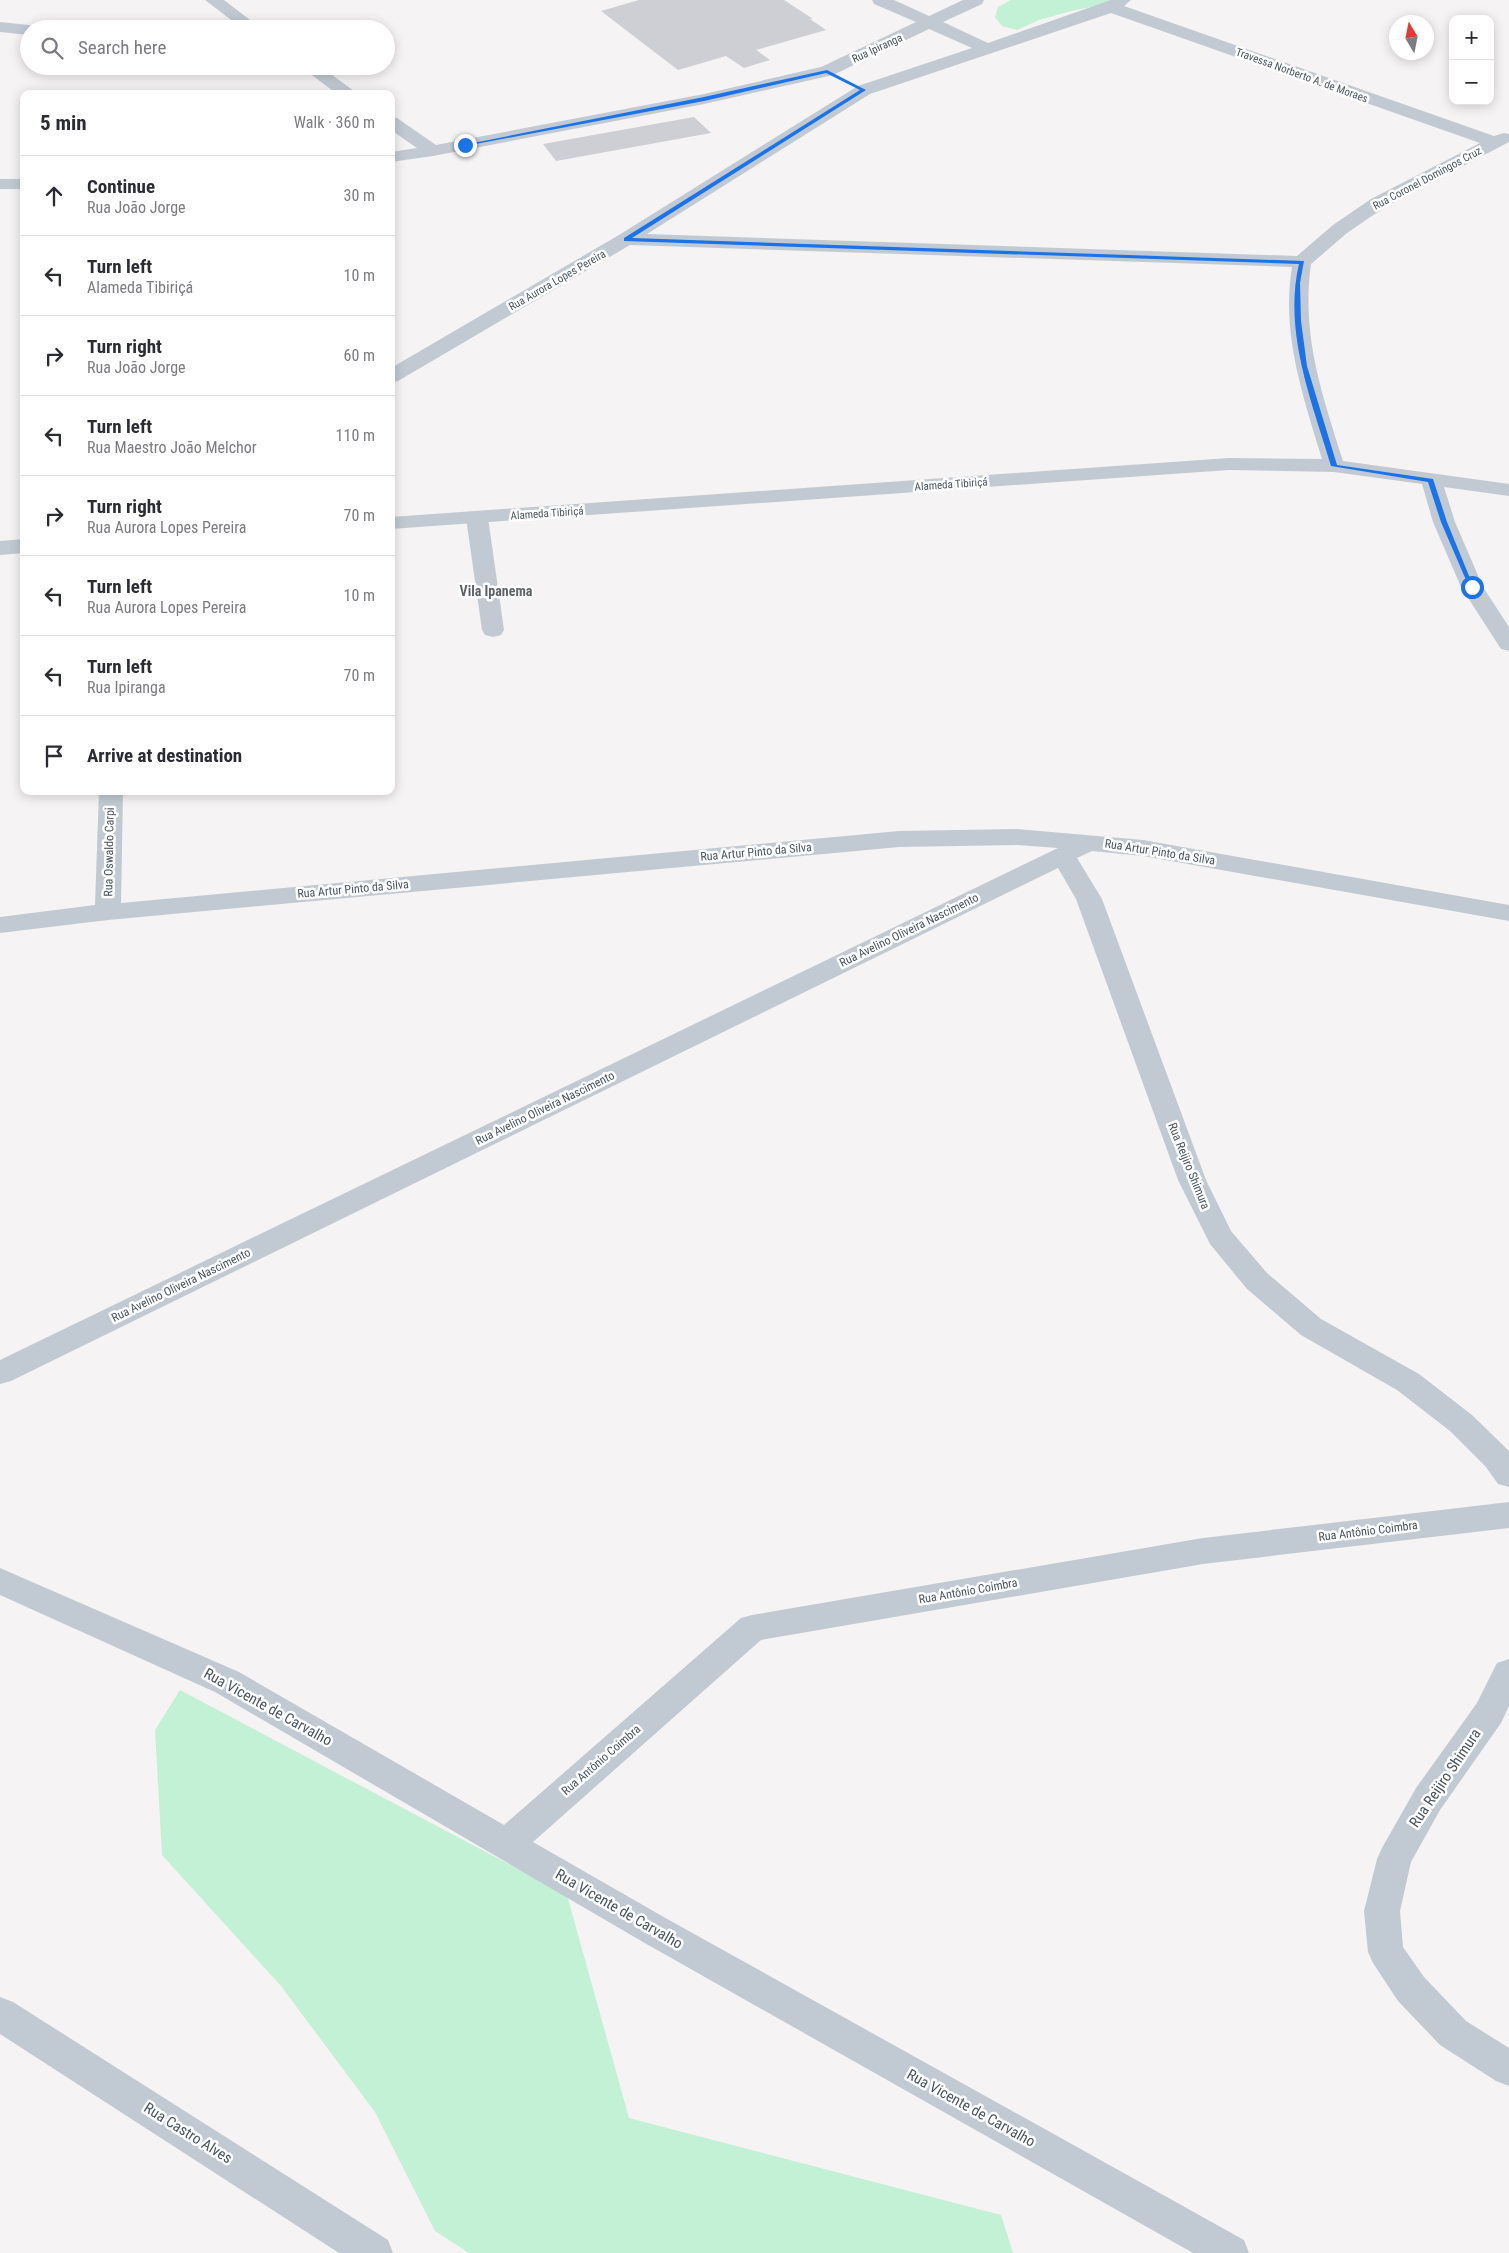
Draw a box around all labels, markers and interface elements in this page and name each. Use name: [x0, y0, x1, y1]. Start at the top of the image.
north arrow: [1389, 15, 1434, 60]
map controls: [1449, 15, 1494, 105]
button: +: [1449, 15, 1494, 60]
search box: [20, 20, 395, 75]
street label: Rua Ipiranga: [850, 31, 904, 66]
icon: search: [38, 34, 66, 62]
text: Search here: [78, 36, 166, 59]
street label: Travessa Norberto A. de Moraes: [1234, 45, 1370, 105]
button: −: [1449, 60, 1494, 105]
text: 5 min: [40, 111, 87, 135]
text: Walk · 360 m: [294, 113, 375, 132]
route end: [454, 134, 477, 157]
street label: Rua Coronel Domingos Cruz: [1371, 144, 1484, 213]
text: Continue: [87, 175, 155, 198]
icon: ahead: [40, 182, 68, 210]
text: 30 m: [343, 186, 375, 205]
text: Rua João Jorge: [87, 198, 186, 217]
street label: Rua Aurora Lopes Pereira: [507, 247, 608, 313]
text: Turn left: [87, 255, 152, 278]
icon: left: [40, 262, 68, 290]
text: 10 m: [343, 266, 375, 285]
text: Alameda Tibiriçá: [87, 278, 193, 297]
text: Turn right: [87, 335, 162, 358]
icon: right: [40, 342, 68, 370]
text: 60 m: [343, 346, 375, 365]
text: Rua João Jorge: [87, 358, 186, 377]
text: Turn left: [87, 415, 152, 438]
icon: left: [40, 422, 68, 450]
text: 110 m: [336, 426, 375, 445]
text: Rua Maestro João Melchor: [87, 438, 257, 457]
street label: Alameda Tibiriçá: [914, 475, 988, 494]
text: Turn right: [87, 495, 162, 518]
icon: right: [40, 502, 68, 530]
street label: Alameda Tibiriçá: [510, 504, 584, 523]
text: 70 m: [343, 506, 375, 525]
text: Rua Aurora Lopes Pereira: [87, 518, 246, 537]
text: Turn left: [87, 575, 152, 598]
route start: [1461, 576, 1484, 599]
icon: left: [40, 582, 68, 610]
district label: Vila Ipanema: [460, 583, 533, 599]
text: 10 m: [343, 586, 375, 605]
text: Rua Aurora Lopes Pereira: [87, 598, 246, 617]
text: Turn left: [87, 655, 152, 678]
icon: left: [40, 662, 68, 690]
text: 70 m: [343, 666, 375, 685]
text: Rua Ipiranga: [87, 678, 166, 697]
icon: arrive: [40, 742, 68, 770]
text: Arrive at destination: [87, 744, 242, 767]
street label: Rua Oswaldo Carpi: [101, 807, 117, 897]
street label: Rua Artur Pinto da Silva: [1104, 836, 1217, 868]
street label: Rua Artur Pinto da Silva: [700, 840, 812, 864]
street label: Rua Artur Pinto da Silva: [297, 877, 409, 901]
street label: Rua Avelino Oliveira Nascimento: [837, 890, 981, 970]
street label: Rua Avelino Oliveira Nascimento: [473, 1068, 617, 1148]
street label: Rua Reijiro Shimura: [1165, 1121, 1213, 1211]
street label: Rua Avelino Oliveira Nascimento: [109, 1245, 253, 1325]
street label: Rua Antônio Coimbra: [1318, 1518, 1419, 1544]
street label: Rua Antônio Coimbra: [918, 1575, 1019, 1607]
street label: Rua Vicente de Carvalho: [201, 1664, 335, 1750]
street label: Rua Antônio Coimbra: [559, 1722, 643, 1798]
street label: Rua Reijiro Shimura: [1405, 1725, 1485, 1831]
street label: Rua Vicente de Carvalho: [552, 1865, 686, 1953]
street label: Rua Vicente de Carvalho: [904, 2065, 1038, 2151]
street label: Rua Castro Alves: [141, 2099, 236, 2167]

